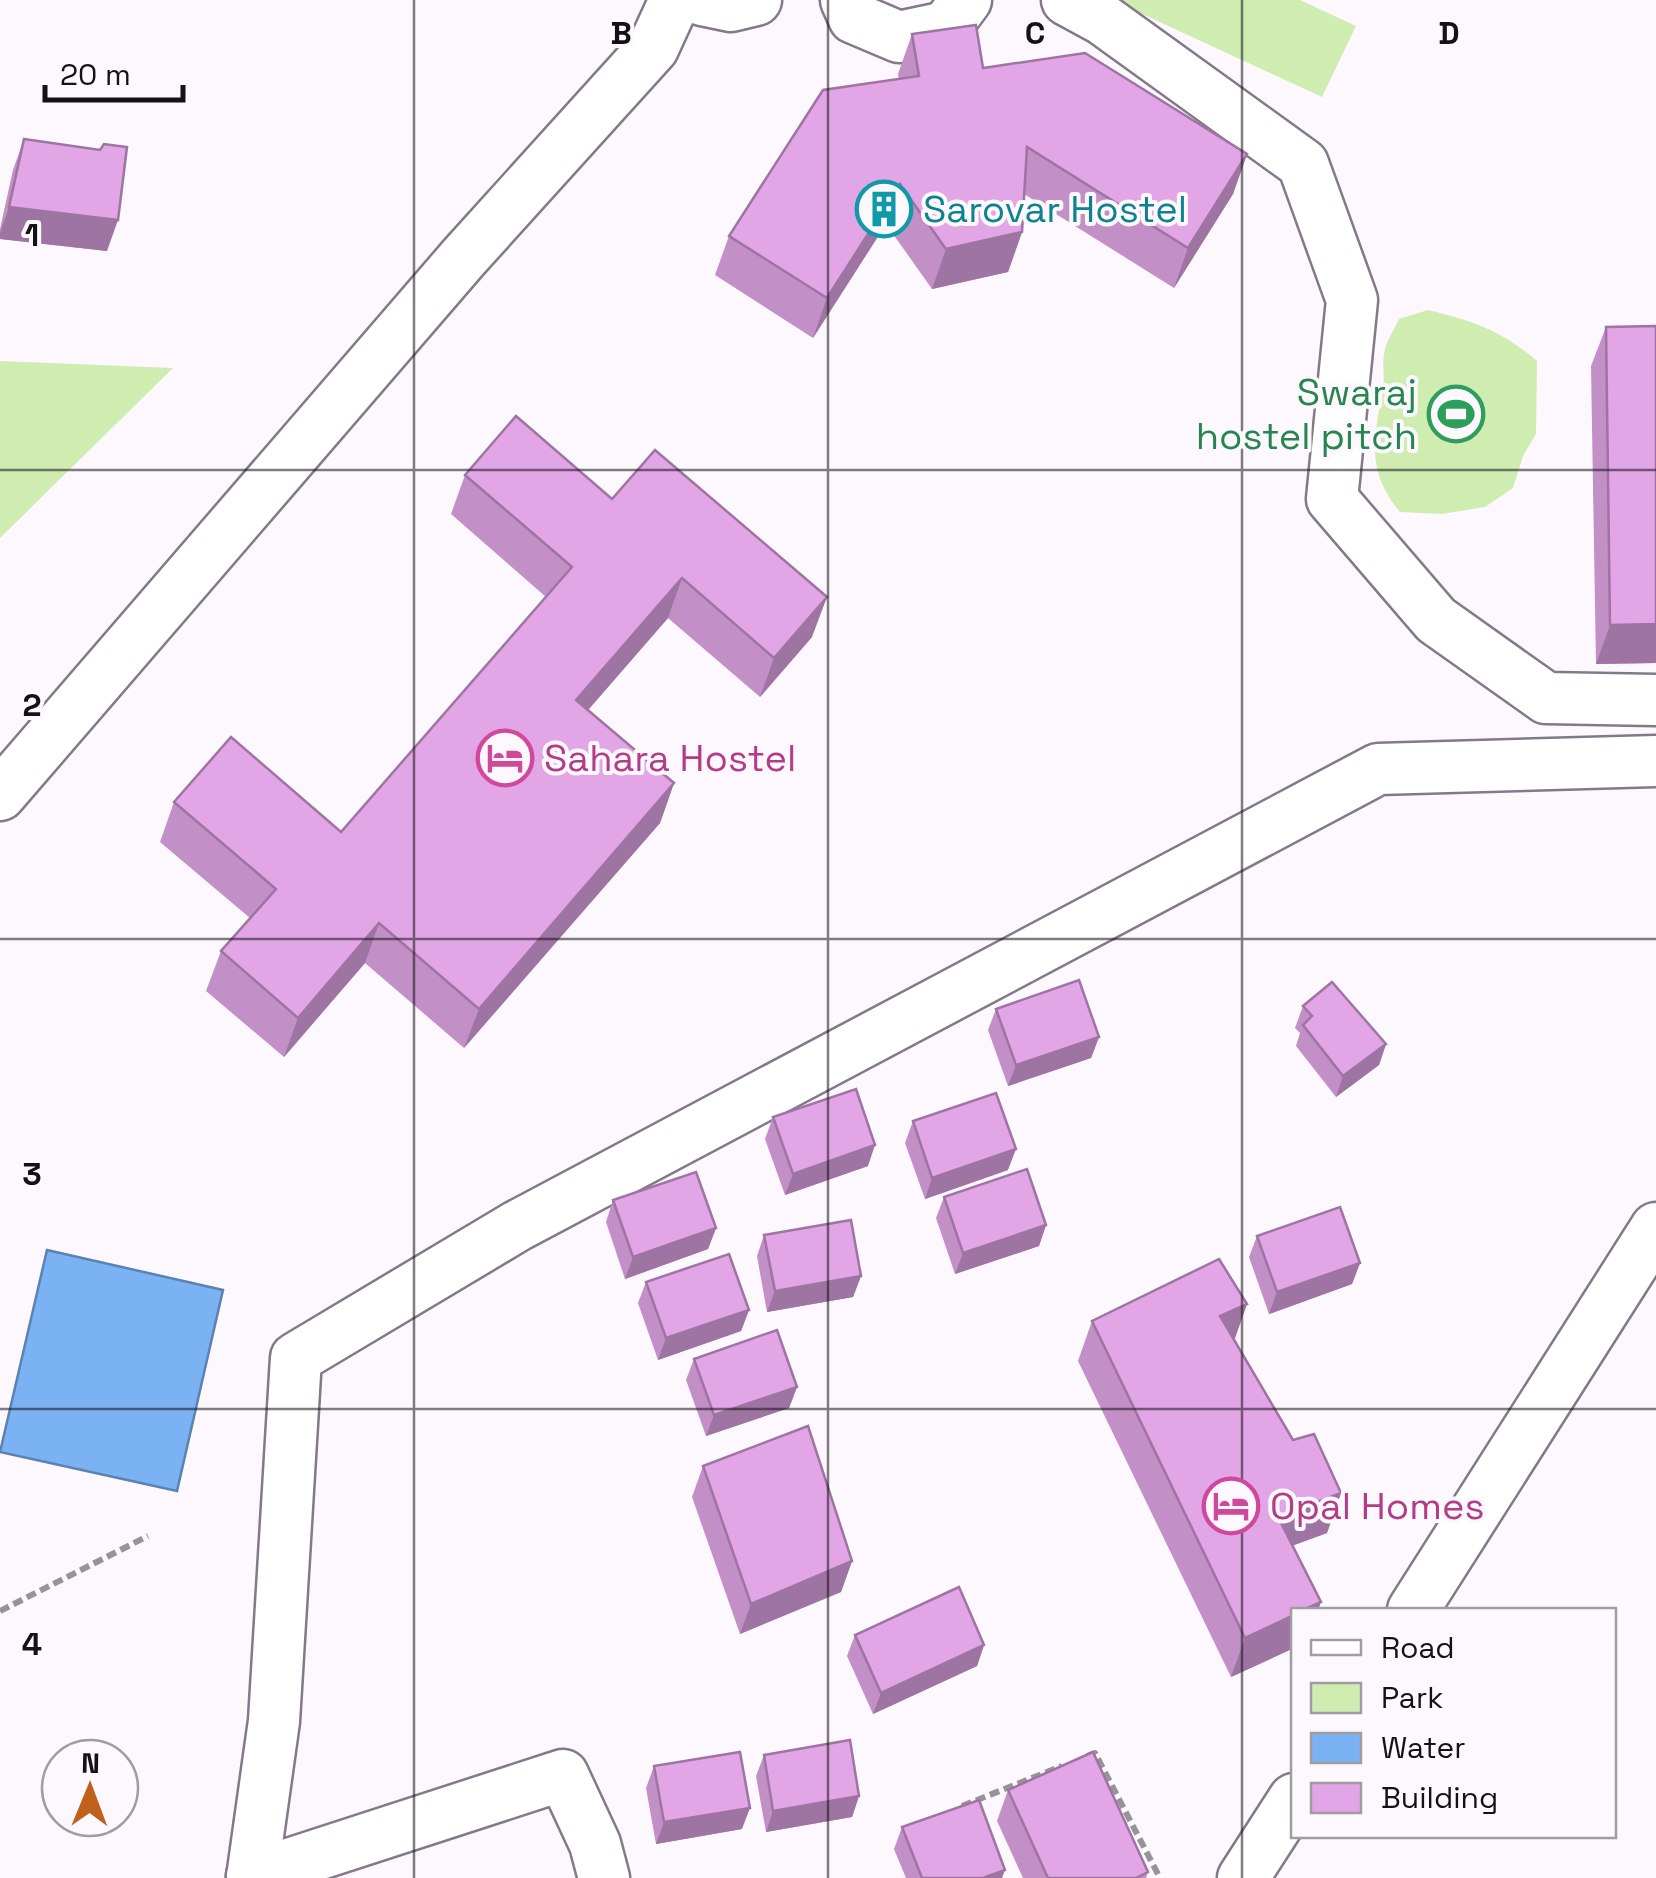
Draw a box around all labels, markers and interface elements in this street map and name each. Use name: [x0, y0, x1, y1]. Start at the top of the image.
text: B: [610, 13, 632, 53]
text: C: [1025, 13, 1045, 53]
text: D: [1438, 13, 1460, 53]
scale bar: [45, 40, 182, 102]
text: 20 m: [60, 55, 131, 94]
building icon: Sarovar Hostel: [854, 179, 914, 239]
place label: Sarovar Hostel: [923, 185, 1187, 233]
text: 1: [25, 215, 39, 255]
place label: Swaraj hostel pitch: [1196, 368, 1417, 460]
sports icon: Swaraj hostel pitch: [1426, 384, 1486, 444]
text: 2: [22, 685, 42, 725]
hotel icon: Sahara Hostel: [475, 728, 535, 788]
place label: Sahara Hostel: [544, 734, 796, 782]
text: 3: [22, 1154, 42, 1194]
hotel icon: Opal Homes: [1201, 1476, 1261, 1536]
place label: Opal Homes: [1270, 1482, 1484, 1530]
legend: [1291, 1608, 1616, 1838]
text: 4: [22, 1624, 42, 1664]
text: Road: [1381, 1628, 1455, 1667]
text: Park: [1381, 1678, 1443, 1717]
text: Water: [1381, 1728, 1466, 1767]
north arrow: [40, 1738, 140, 1838]
text: N: [81, 1745, 100, 1781]
text: Building: [1381, 1778, 1498, 1817]

